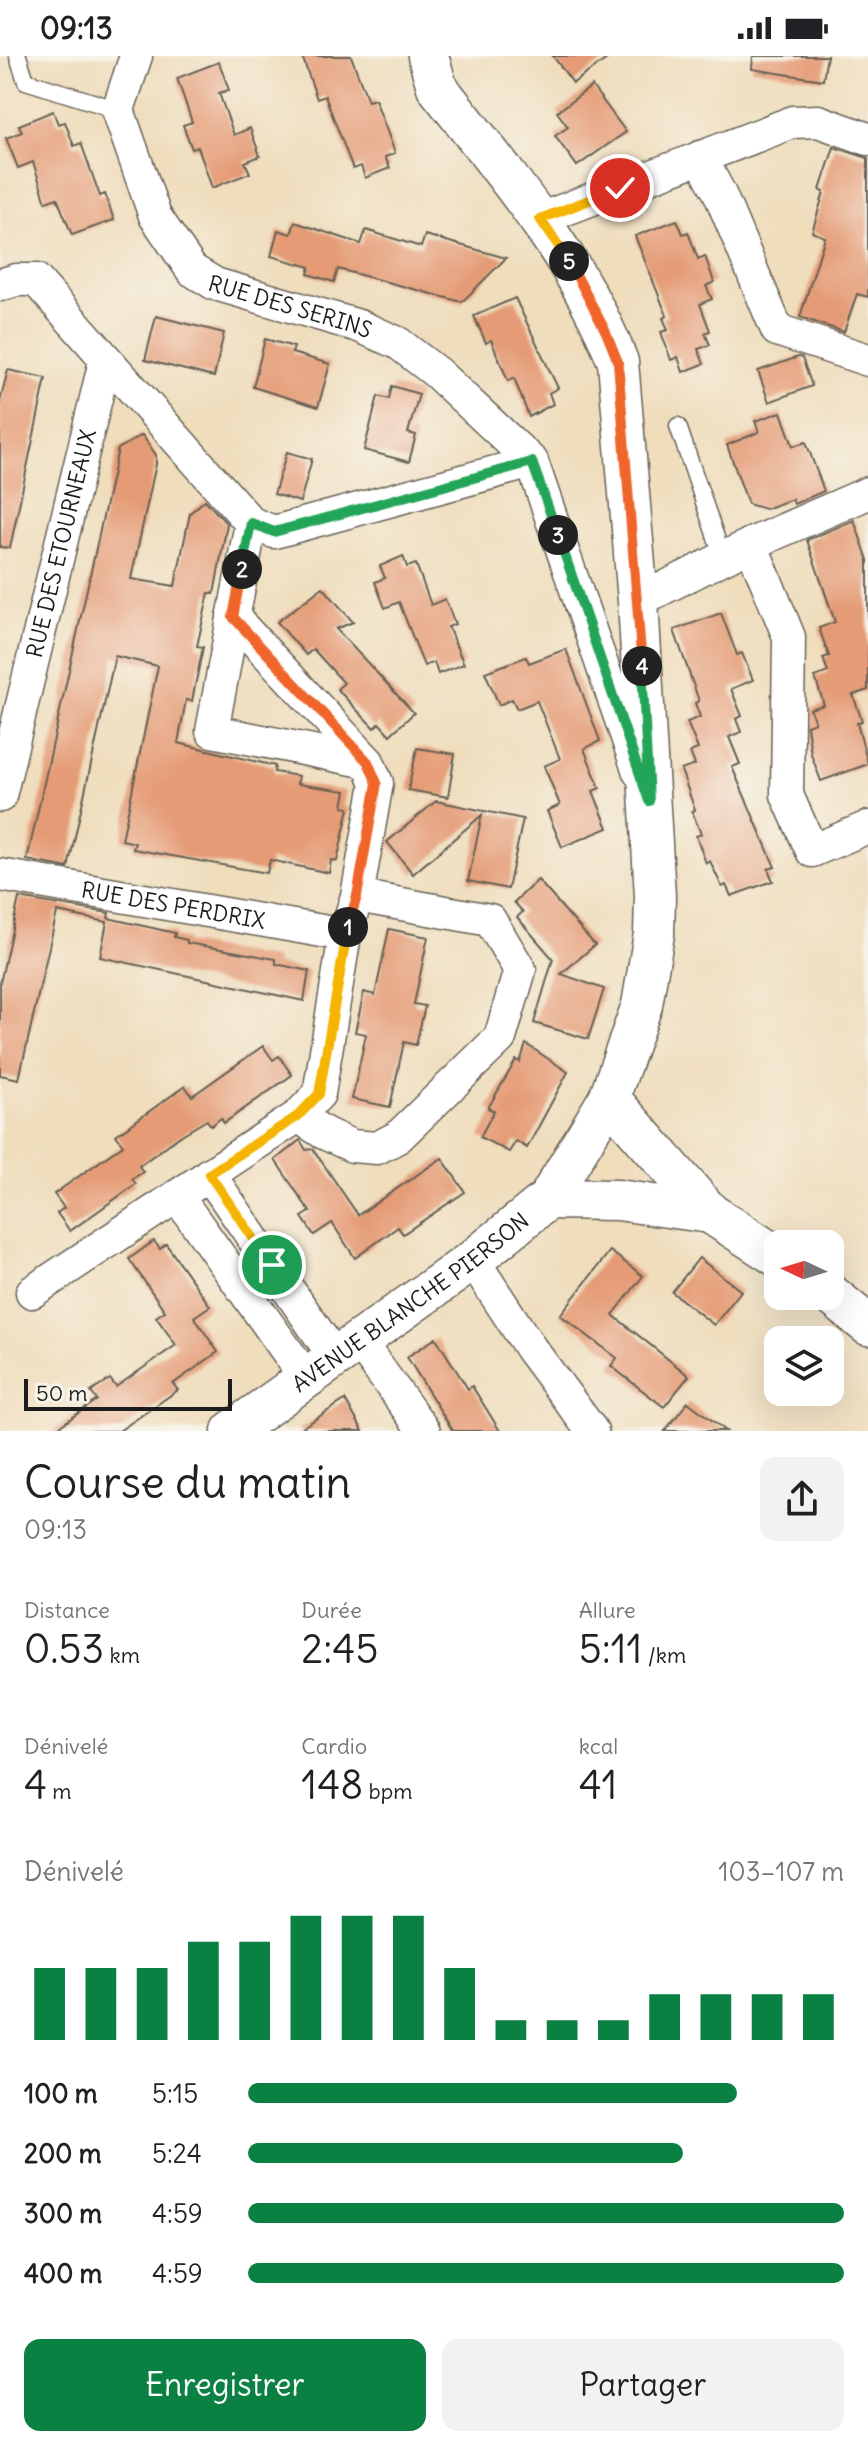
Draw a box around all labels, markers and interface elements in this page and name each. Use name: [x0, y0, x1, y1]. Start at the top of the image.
text: 09:13: [40, 9, 113, 47]
pin: [586, 154, 654, 222]
icon: check: [598, 166, 642, 210]
pin: 5: [549, 241, 589, 281]
text: 5: [563, 247, 575, 275]
street label: RUE DES SERINS: [205, 269, 377, 344]
street label: RUE DES ETOURNEAUX: [20, 426, 102, 660]
pin: 3: [538, 515, 578, 555]
text: 3: [552, 521, 564, 549]
pin: 2: [222, 549, 262, 589]
text: 2: [236, 555, 248, 583]
pin: 4: [622, 646, 662, 686]
text: 4: [636, 652, 648, 680]
street label: RUE DES PERDRIX: [79, 875, 268, 935]
pin: 1: [328, 907, 368, 947]
text: 1: [344, 913, 352, 941]
street label: AVENUE BLANCHE PIERSON: [286, 1206, 534, 1398]
north arrow: [764, 1230, 844, 1310]
map controls: [764, 1230, 844, 1406]
pin: [238, 1231, 306, 1299]
icon: arrive: [250, 1243, 294, 1287]
button: layers: [764, 1326, 844, 1406]
scale bar: [24, 1375, 232, 1411]
text: 50 m: [36, 1379, 88, 1407]
text: Course du matin: [24, 1455, 351, 1510]
button: share: [760, 1457, 844, 1541]
text: 09:13: [24, 1513, 87, 1546]
text: Distance: [24, 1596, 110, 1624]
text: Durée: [301, 1596, 362, 1624]
text: Allure: [579, 1596, 636, 1624]
text: 0.53: [24, 1624, 104, 1674]
text: 2:45: [301, 1624, 378, 1674]
text: 5:11: [579, 1624, 642, 1674]
text: km: [104, 1641, 140, 1669]
text: /km: [642, 1641, 686, 1669]
text: Dénivelé: [24, 1732, 108, 1760]
text: Cardio: [301, 1732, 367, 1760]
text: kcal: [579, 1732, 618, 1760]
text: 4: [24, 1760, 47, 1810]
text: 148: [301, 1760, 363, 1810]
text: 41: [579, 1760, 617, 1810]
text: m: [47, 1777, 72, 1805]
text: bpm: [363, 1777, 413, 1805]
text: Dénivelé: [24, 1855, 124, 1888]
text: 103–107 m: [718, 1855, 844, 1888]
text: 100 m: [24, 2077, 98, 2110]
text: 5:15: [152, 2077, 198, 2110]
text: 200 m: [24, 2137, 101, 2170]
text: 5:24: [152, 2137, 202, 2170]
text: 300 m: [24, 2197, 102, 2230]
text: 4:59: [152, 2197, 203, 2230]
text: 400 m: [24, 2257, 102, 2290]
text: 4:59: [152, 2257, 203, 2290]
button: Enregistrer: [24, 2339, 426, 2431]
button: Partager: [442, 2339, 844, 2431]

